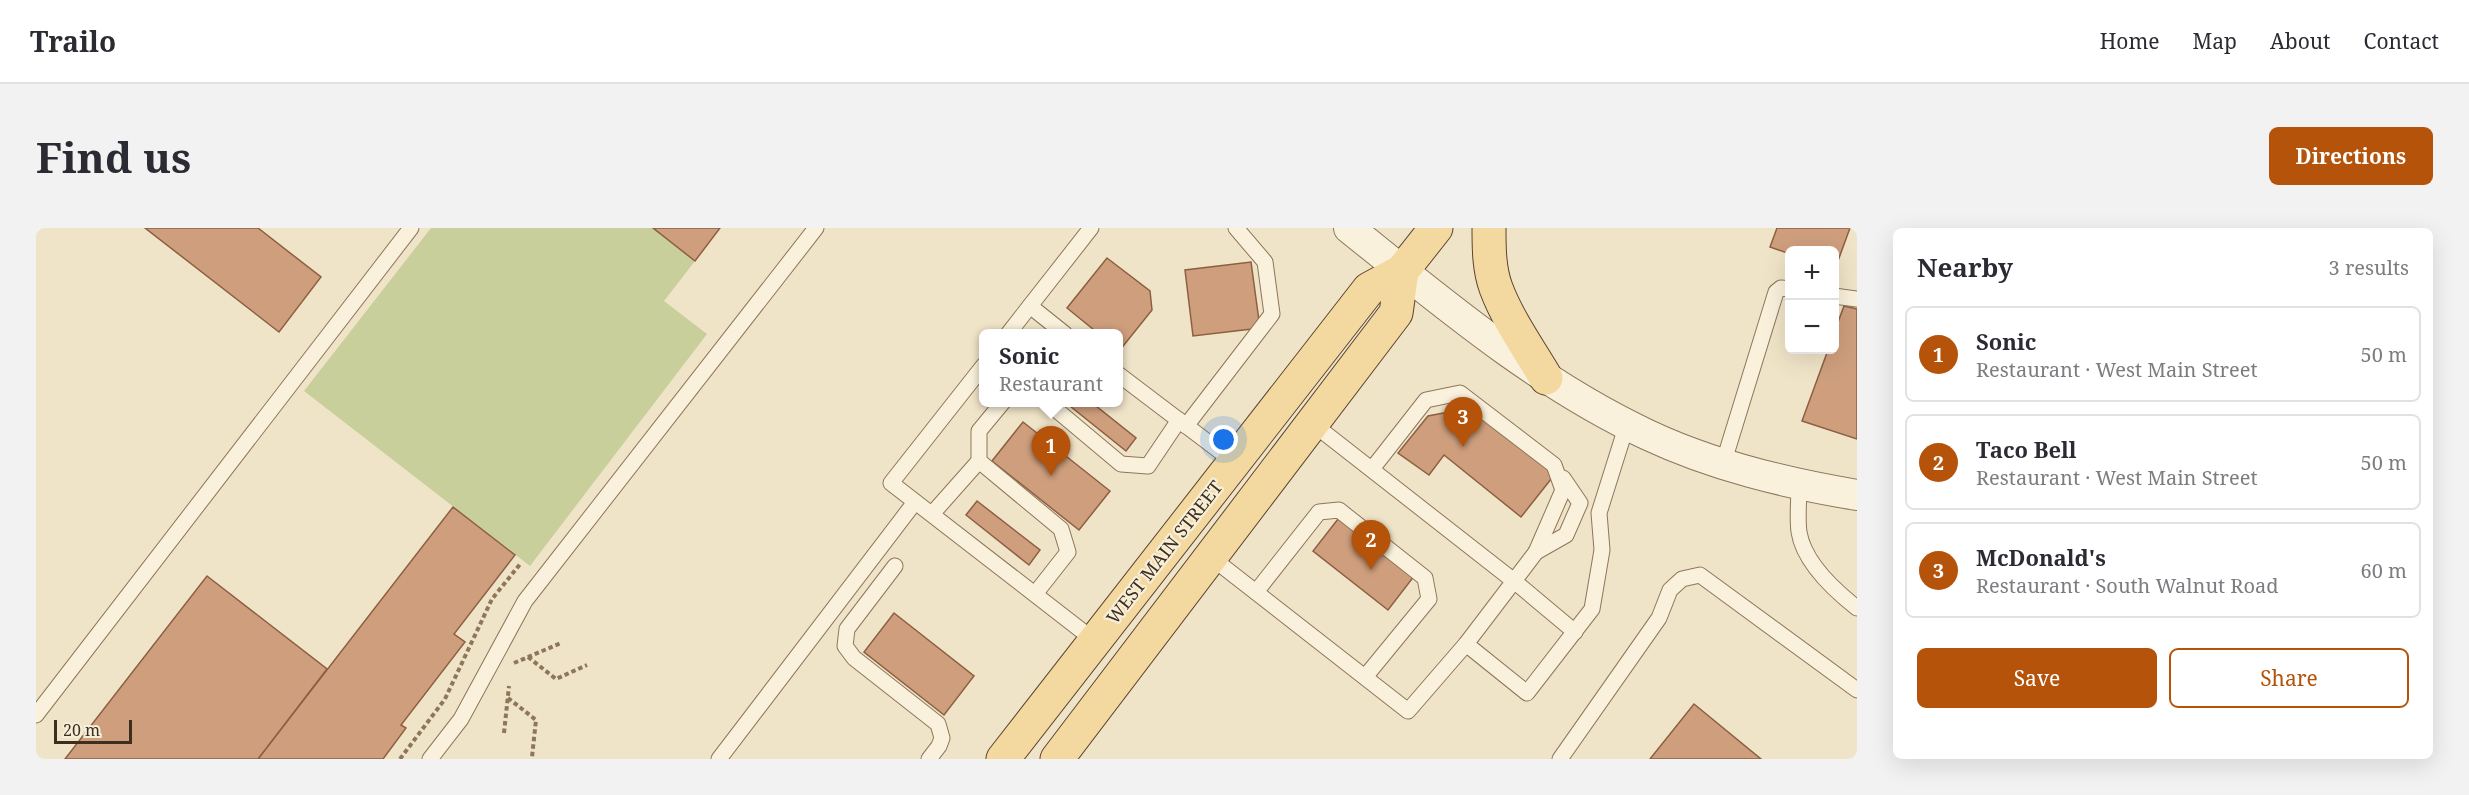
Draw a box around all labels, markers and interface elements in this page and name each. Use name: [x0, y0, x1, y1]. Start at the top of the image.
text: Trailo: [30, 22, 116, 60]
text: Home: [2100, 27, 2160, 55]
text: Map: [2193, 27, 2237, 55]
text: About: [2270, 27, 2331, 55]
text: Contact: [2364, 27, 2439, 55]
button: Directions: [2269, 127, 2433, 185]
text: Find us: [36, 128, 191, 185]
map controls: [1785, 246, 1839, 354]
button: +: [1785, 246, 1839, 300]
text: Nearby: [1917, 249, 2013, 285]
text: 3 results: [2329, 254, 2409, 281]
button: −: [1785, 300, 1839, 354]
text: Sonic: [1976, 326, 2036, 356]
popup: [979, 329, 1123, 407]
text: Sonic: [999, 340, 1059, 370]
text: 1: [1933, 341, 1944, 368]
text: 50 m: [2361, 341, 2407, 368]
text: Restaurant · West Main Street: [1976, 356, 2257, 383]
text: Restaurant: [999, 370, 1103, 397]
pin: 3: [1444, 398, 1482, 447]
your location: [1209, 425, 1238, 454]
pin: 1: [1032, 426, 1070, 476]
text: Taco Bell: [1976, 434, 2077, 464]
text: 2: [1933, 449, 1944, 476]
text: 50 m: [2361, 449, 2407, 476]
text: Restaurant · West Main Street: [1976, 464, 2257, 491]
street label: WEST MAIN STREET: [1101, 475, 1227, 629]
pin: 2: [1352, 520, 1390, 570]
text: McDonald's: [1976, 542, 2106, 572]
text: 3: [1933, 557, 1944, 584]
text: 60 m: [2361, 557, 2407, 584]
text: Restaurant · South Walnut Road: [1976, 572, 2279, 599]
button: Save: [1917, 648, 2157, 708]
button: Share: [2169, 648, 2409, 708]
scale bar: [54, 717, 132, 744]
text: 20 m: [63, 719, 100, 741]

